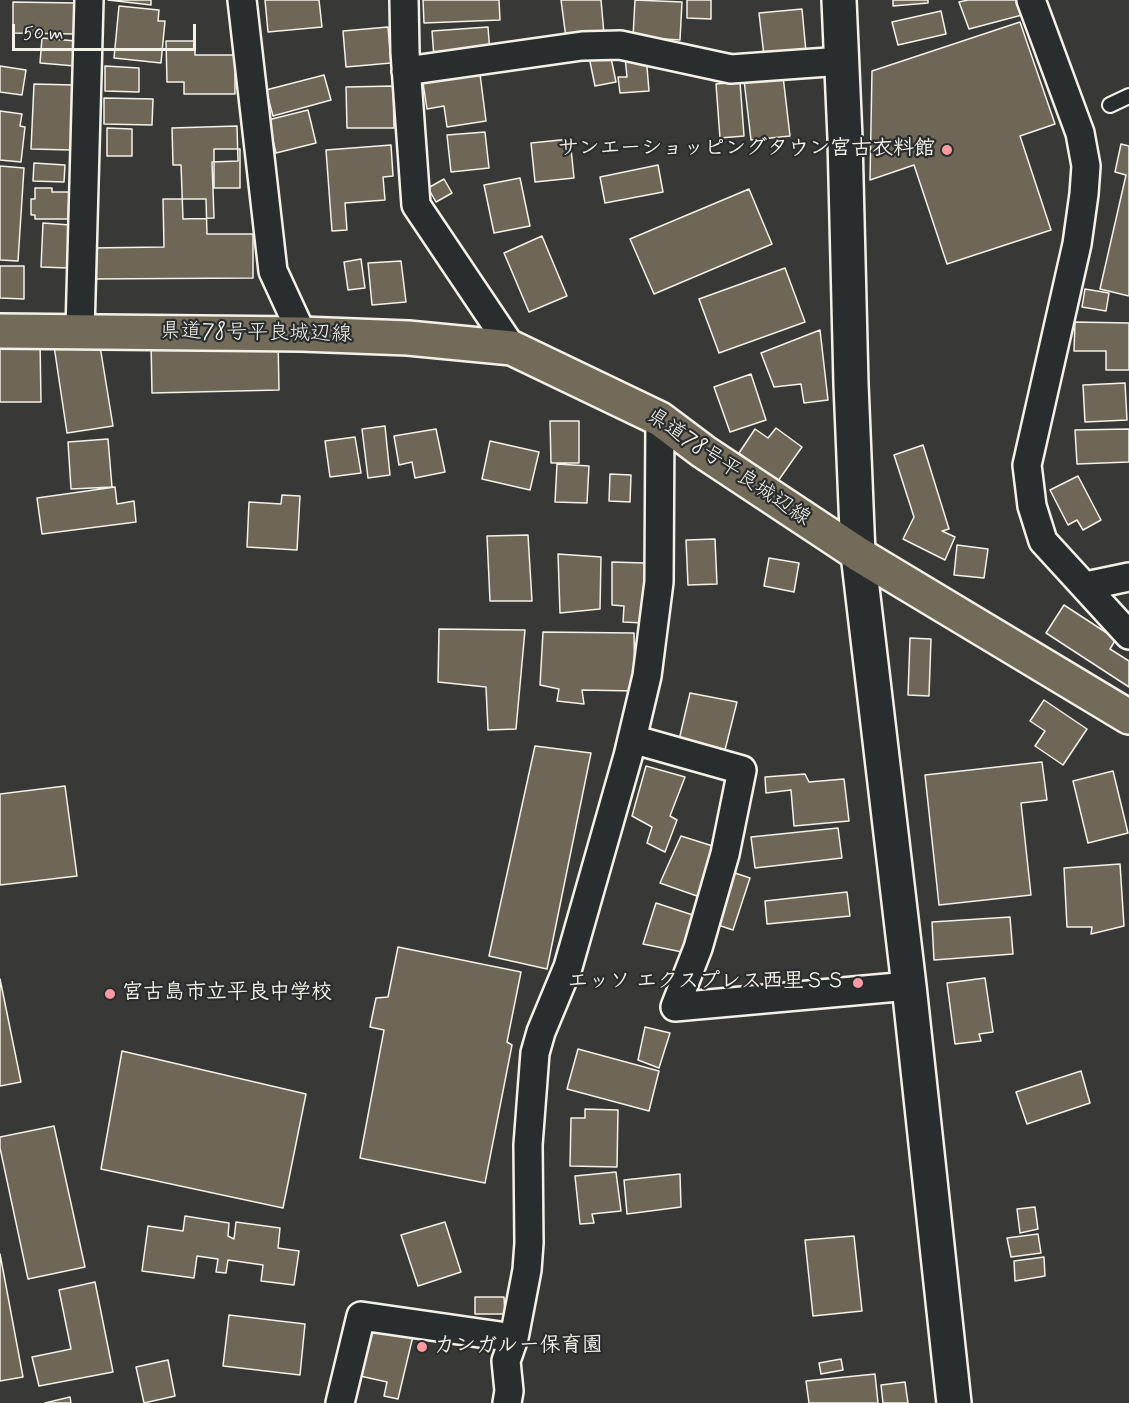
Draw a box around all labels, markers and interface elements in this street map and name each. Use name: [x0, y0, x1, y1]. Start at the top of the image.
scale bar: [15, 12, 200, 50]
text: 50 m: [23, 22, 63, 46]
place label: サンエーショッピングタウン宮古衣料館: [557, 137, 935, 163]
marker: サンエーショッピングタウン宮古衣料館: [940, 143, 954, 157]
street label: 県道78号平良城辺線: [160, 320, 352, 348]
street label: 県道78号平良城辺線: [641, 404, 815, 532]
place label: エッソ エクスプレス西里ＳＳ: [567, 970, 846, 996]
marker: エッソ エクスプレス西里ＳＳ: [851, 976, 865, 990]
place label: 宮古島市立平良中学校: [122, 981, 332, 1007]
marker: 宮古島市立平良中学校: [103, 987, 117, 1001]
place label: カンガルー保育園: [434, 1334, 603, 1360]
marker: カンガルー保育園: [415, 1340, 429, 1354]

